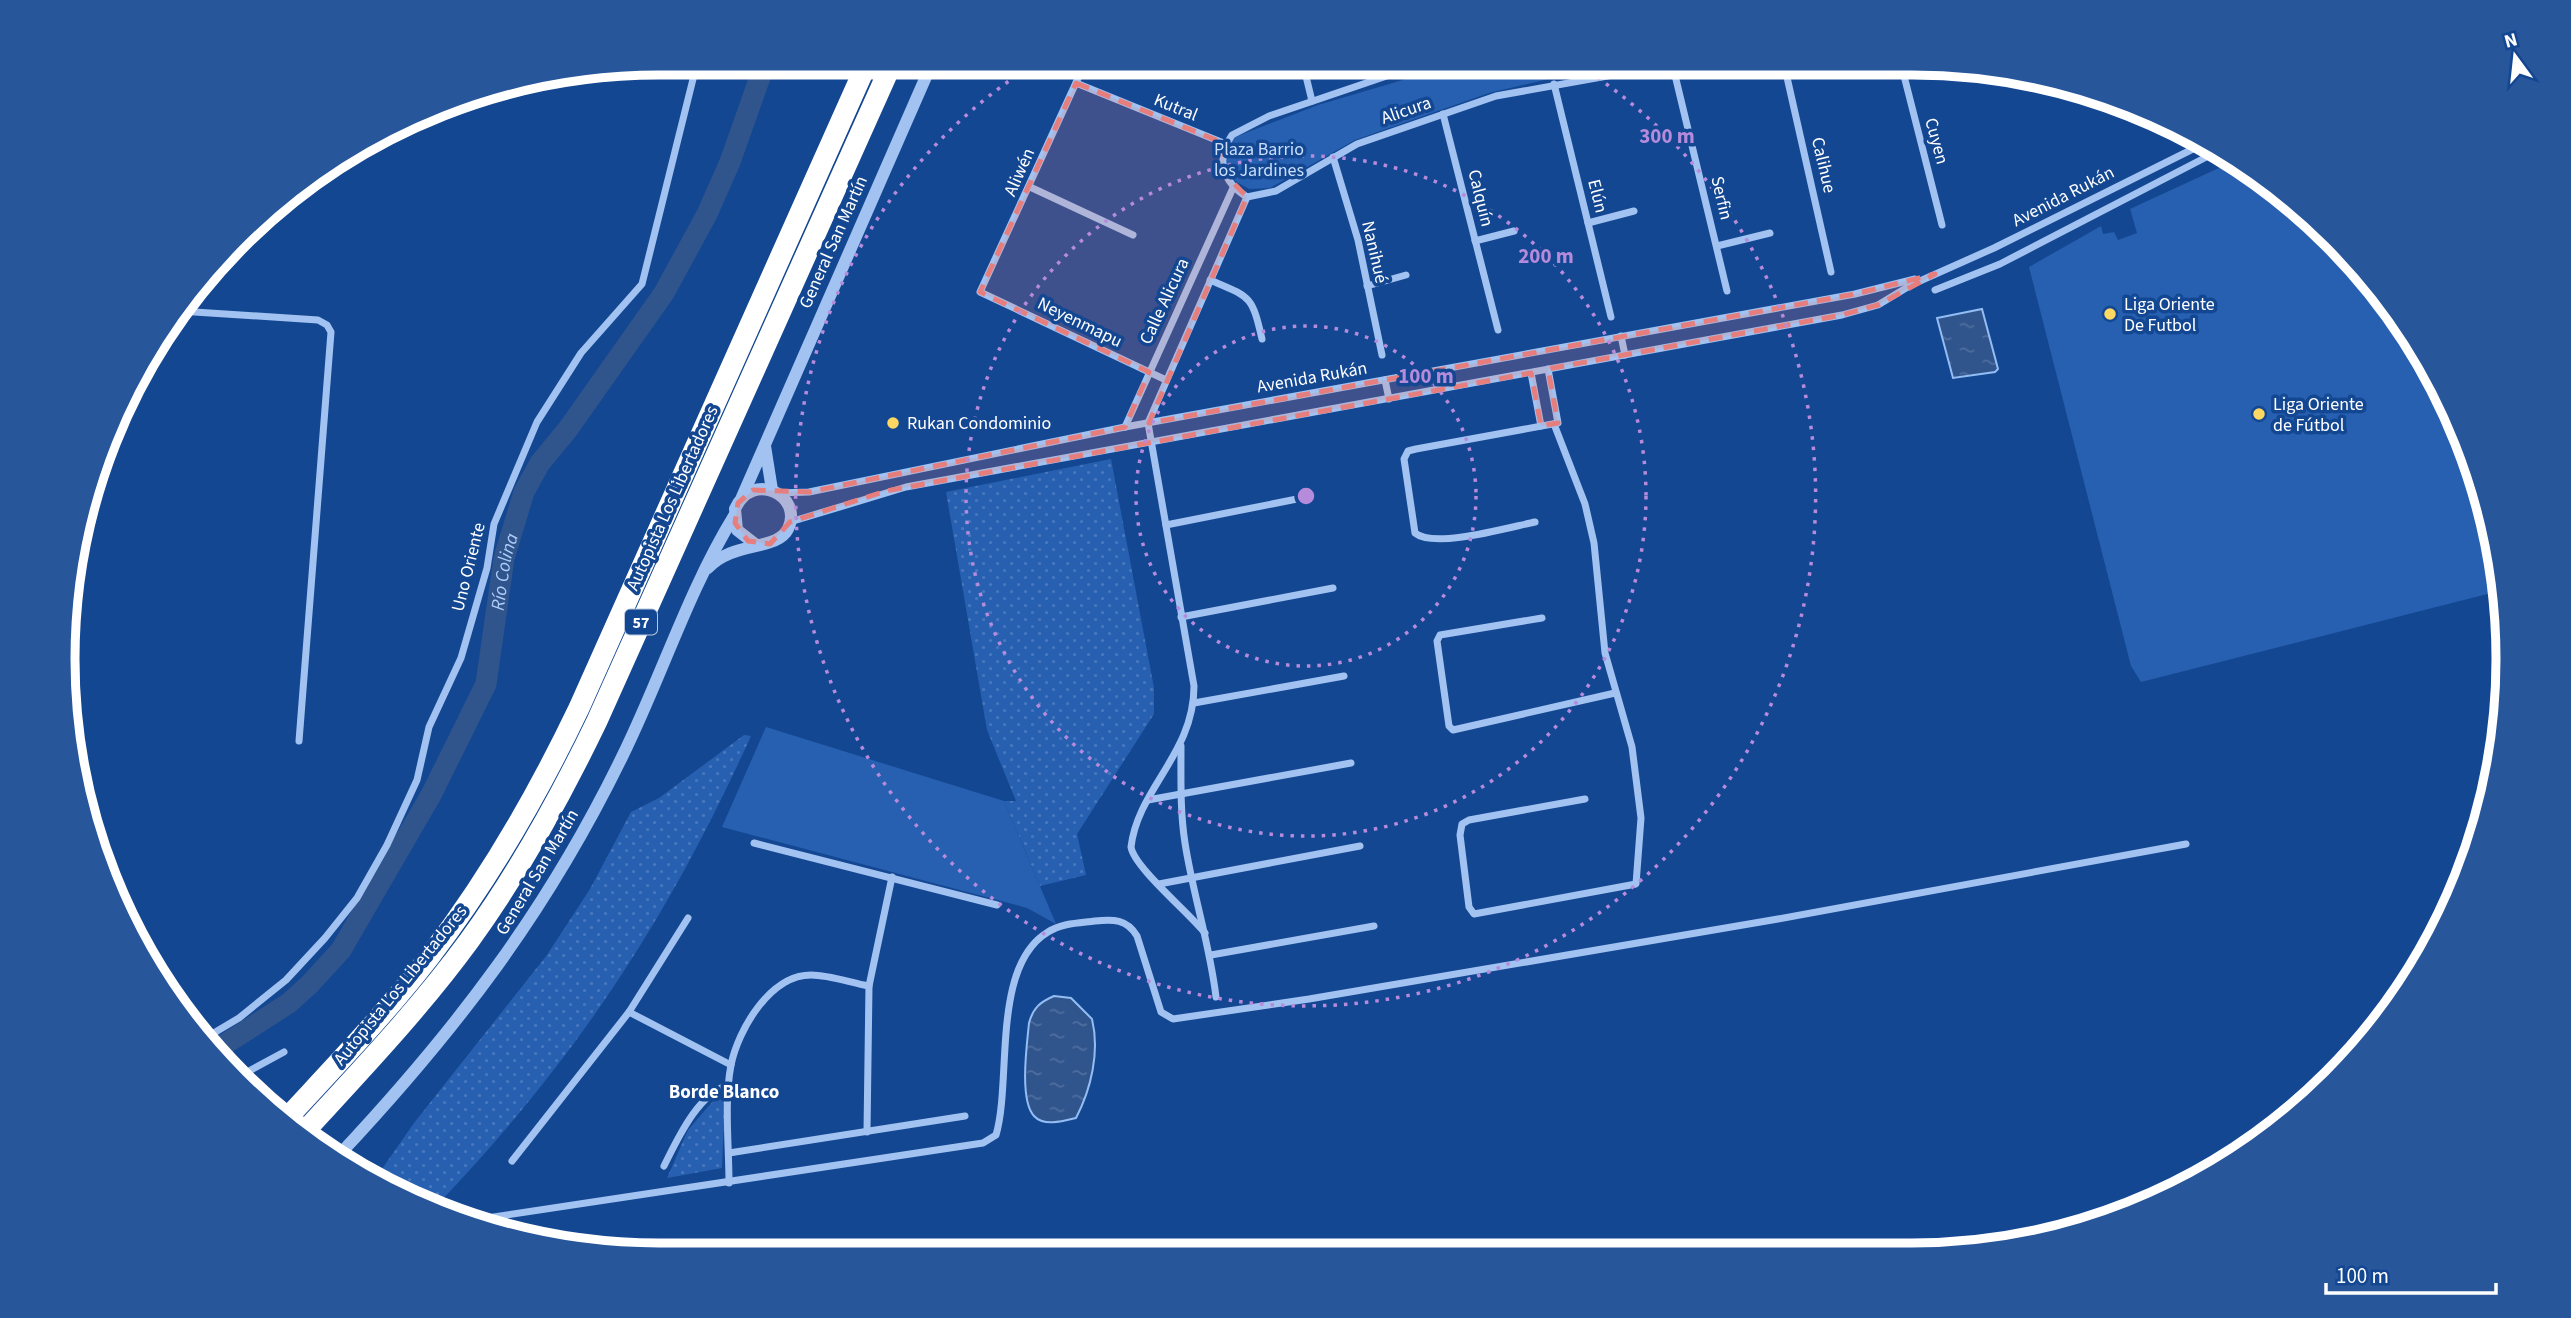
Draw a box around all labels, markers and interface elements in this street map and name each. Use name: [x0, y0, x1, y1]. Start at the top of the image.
north arrow: [2480, 21, 2550, 91]
text: N: [2501, 26, 2521, 56]
street label: Kutral: [1150, 87, 1202, 128]
street label: Alicura: [1378, 90, 1435, 131]
street label: Cuyen: [1918, 115, 1955, 167]
text: 300 m: [1639, 121, 1695, 151]
street label: Calihue: [1805, 135, 1842, 196]
park label: Plaza Barrio los Jardines: [1214, 137, 1304, 183]
street label: Aliwén: [998, 144, 1041, 200]
street label: Avenida Rukán: [2008, 160, 2119, 233]
street label: Calquín: [1461, 167, 1500, 229]
street label: General San Martín: [793, 172, 874, 313]
street label: Serfin: [1704, 174, 1739, 223]
street label: Elún: [1581, 177, 1614, 216]
street label: Nanihué: [1355, 218, 1394, 286]
text: 200 m: [1518, 241, 1574, 271]
street label: Calle Alicura: [1134, 254, 1195, 349]
street label: Neyenmapu: [1033, 291, 1126, 354]
place label: Liga Oriente De Futbol: [2124, 292, 2215, 338]
marker: Liga Oriente De Futbol: [2102, 306, 2118, 322]
street label: Avenida Rukán: [1255, 355, 1369, 399]
text: 100 m: [1398, 361, 1454, 391]
place label: Liga Oriente de Fútbol: [2273, 392, 2364, 438]
street label: Autopista Los Libertadores: [620, 402, 725, 595]
marker: Liga Oriente de Fútbol: [2251, 406, 2267, 422]
place label: Rukan Condominio: [907, 411, 1051, 436]
marker: Rukan Condominio: [885, 415, 901, 431]
centre of rings: [1294, 484, 1318, 508]
street label: Uno Oriente: [445, 520, 492, 614]
water label: Río Colina: [485, 530, 526, 612]
road number: 57: [625, 610, 657, 635]
street label: General San Martín: [490, 805, 585, 940]
street label: Autopista Los Libertadores: [328, 900, 473, 1071]
district label: Borde Blanco: [669, 1079, 779, 1106]
scale bar: [2326, 1252, 2496, 1296]
text: 100 m: [2336, 1261, 2389, 1291]

